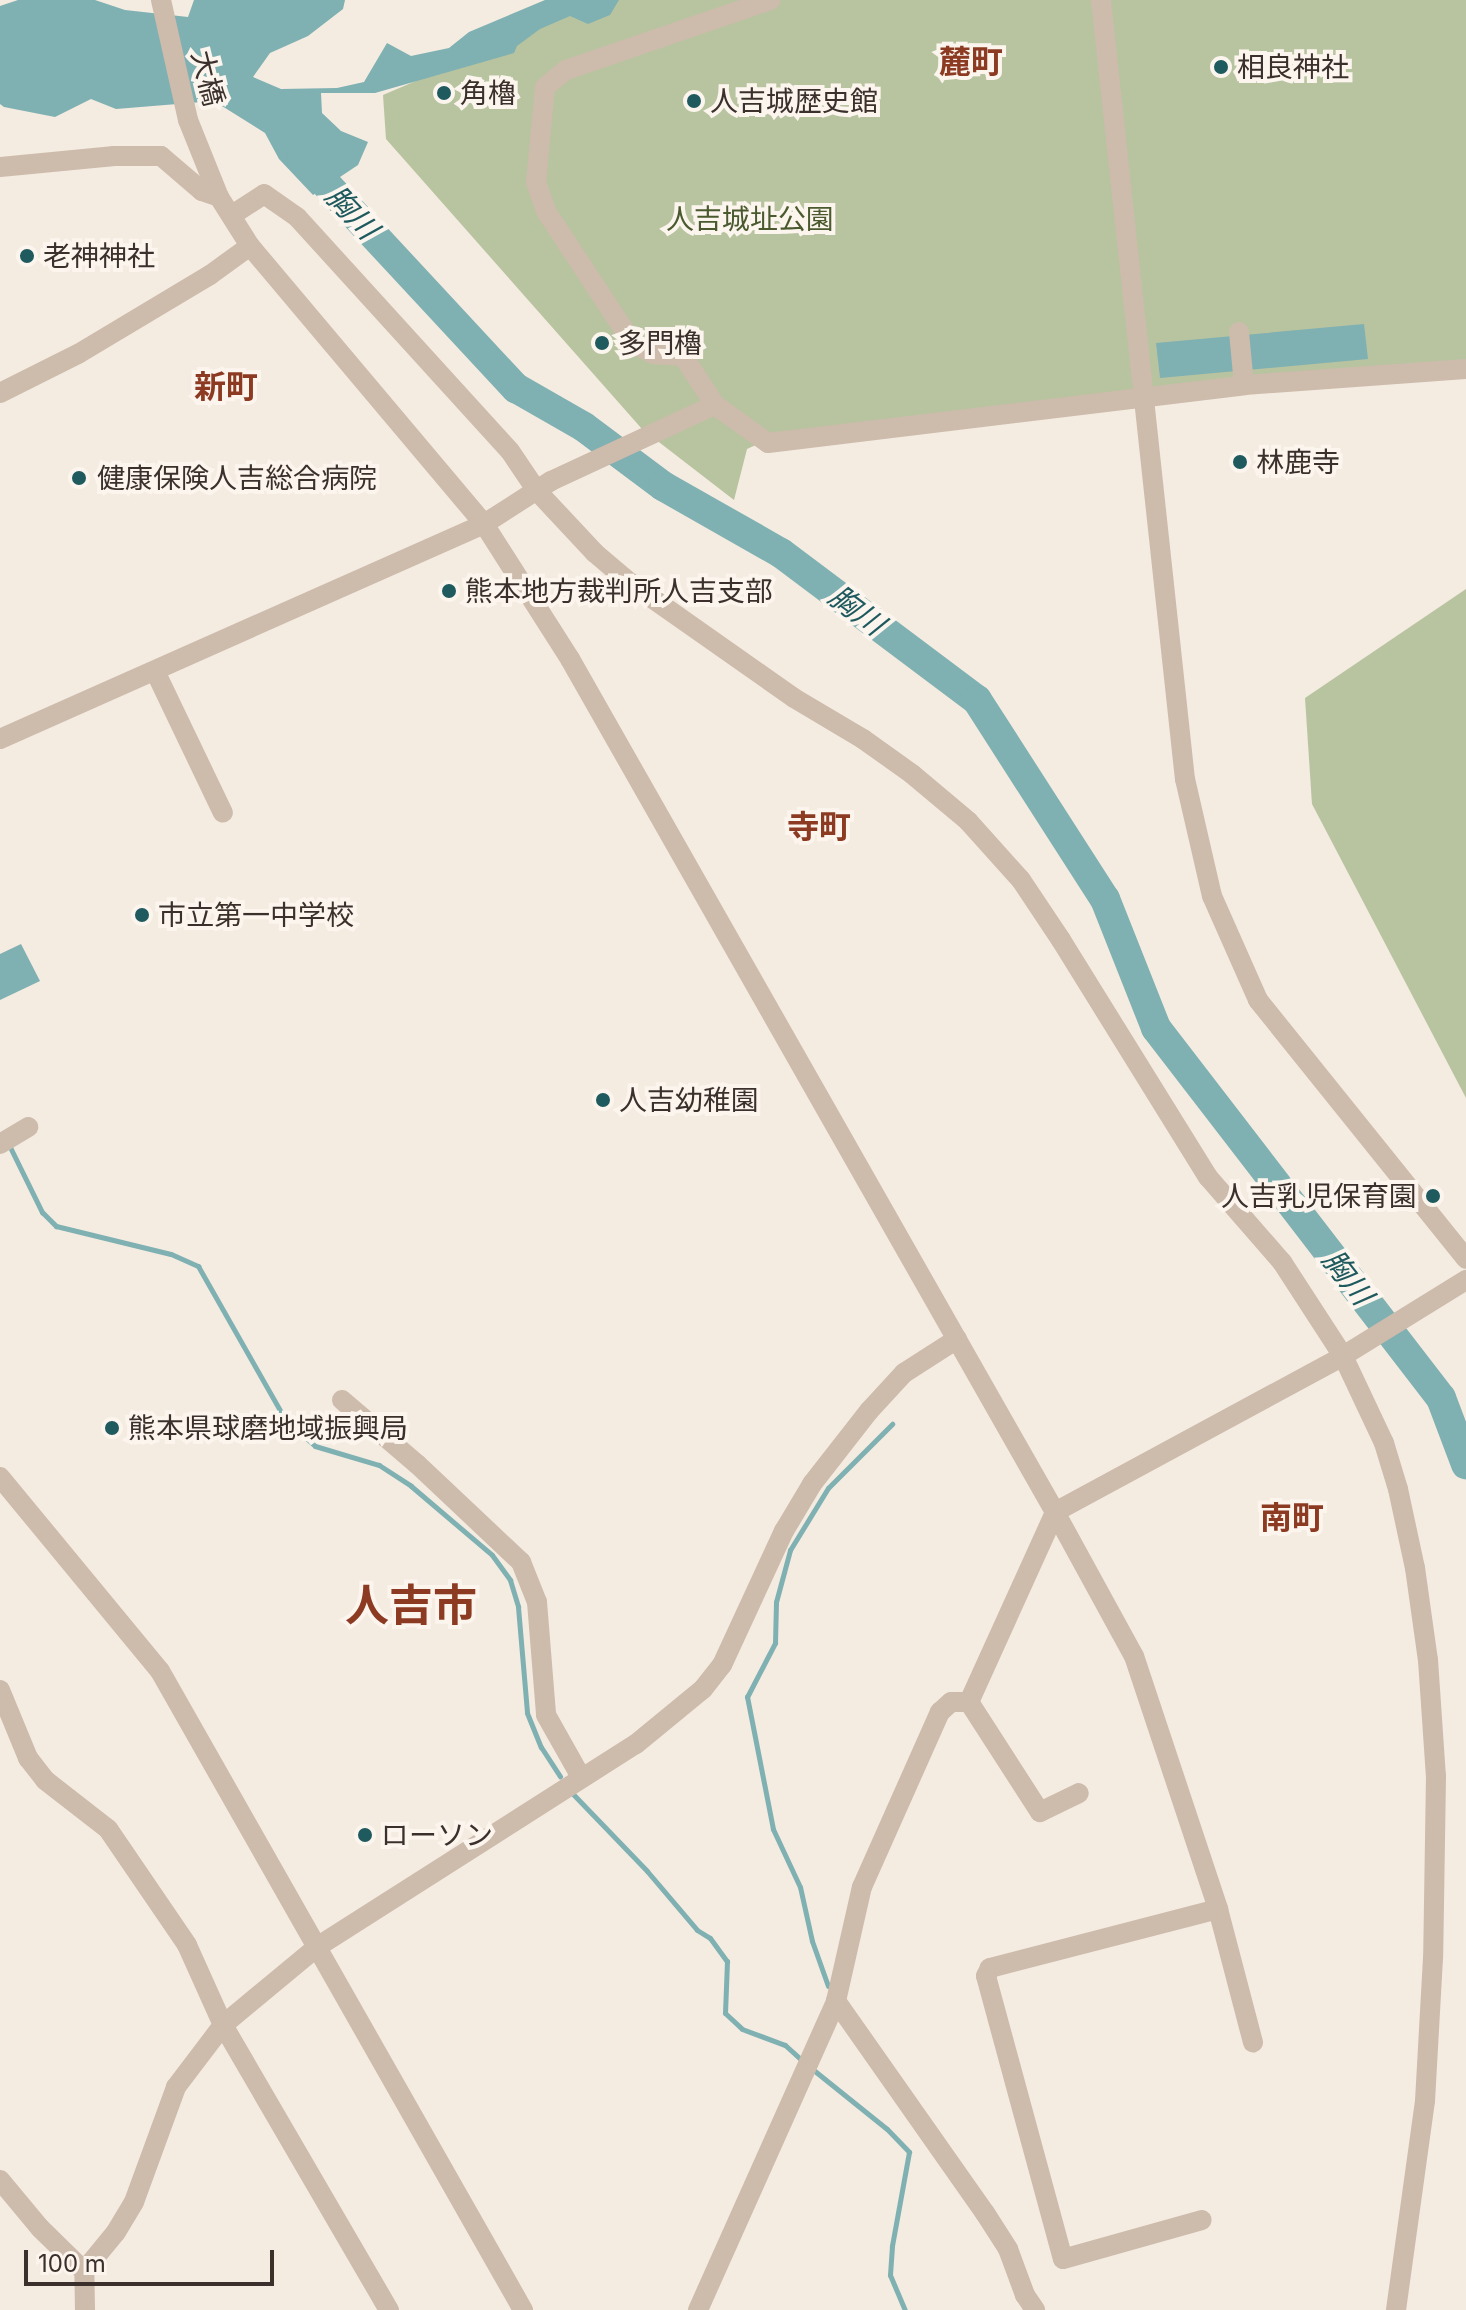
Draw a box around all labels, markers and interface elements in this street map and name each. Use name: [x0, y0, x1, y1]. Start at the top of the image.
district label: 麓町: [939, 43, 1003, 81]
street label: 大橋: [185, 47, 231, 109]
place label: 相良神社: [1237, 50, 1349, 84]
marker: 相良神社: [1212, 58, 1230, 76]
place label: 角櫓: [460, 76, 516, 110]
marker: 角櫓: [435, 84, 453, 102]
place label: 人吉城歴史館: [710, 84, 878, 118]
marker: 人吉城歴史館: [685, 92, 703, 110]
water label: 胸川: [318, 178, 386, 246]
park label: 人吉城址公園: [666, 202, 834, 236]
place label: 老神神社: [43, 239, 155, 273]
marker: 老神神社: [18, 247, 36, 265]
place label: 多門櫓: [618, 326, 702, 360]
marker: 多門櫓: [593, 334, 611, 352]
district label: 新町: [194, 368, 258, 406]
place label: 林鹿寺: [1256, 445, 1340, 479]
marker: 林鹿寺: [1231, 453, 1249, 471]
place label: 健康保険人吉総合病院: [97, 461, 377, 495]
marker: 健康保険人吉総合病院: [68, 467, 90, 489]
place label: 熊本地方裁判所人吉支部: [465, 574, 773, 608]
water label: 胸川: [822, 578, 892, 642]
marker: 熊本地方裁判所人吉支部: [440, 582, 458, 600]
district label: 寺町: [787, 808, 851, 846]
place label: 市立第一中学校: [158, 898, 354, 932]
marker: 市立第一中学校: [133, 906, 151, 924]
place label: 人吉幼稚園: [619, 1083, 759, 1117]
marker: 人吉幼稚園: [594, 1091, 612, 1109]
place label: 人吉乳児保育園: [1221, 1179, 1417, 1213]
marker: 人吉乳児保育園: [1424, 1187, 1442, 1205]
water label: 胸川: [1315, 1242, 1381, 1312]
place label: 熊本県球磨地域振興局: [128, 1411, 408, 1445]
marker: 熊本県球磨地域振興局: [103, 1419, 121, 1437]
district label: 南町: [1260, 1499, 1324, 1537]
district label: 人吉市: [345, 1579, 477, 1631]
place label: ローソン: [381, 1818, 493, 1852]
marker: ローソン: [356, 1826, 374, 1844]
scale bar: [28, 2234, 278, 2284]
text: 100 m: [38, 2249, 106, 2278]

